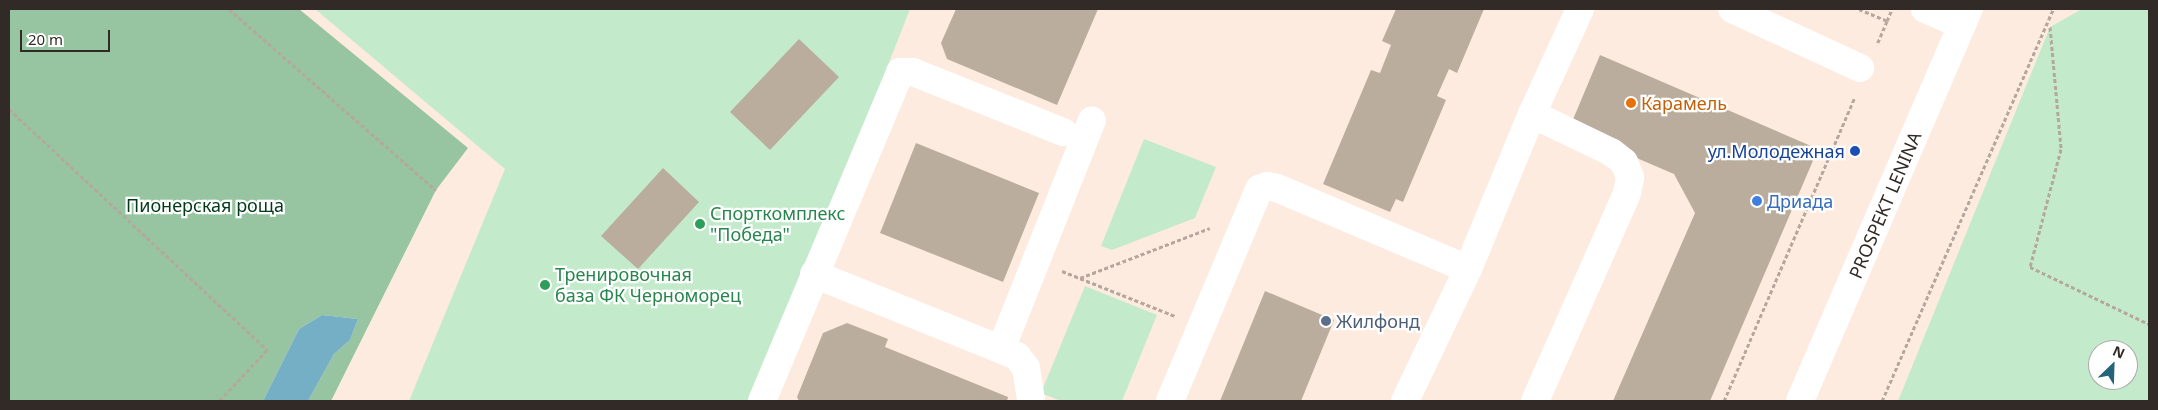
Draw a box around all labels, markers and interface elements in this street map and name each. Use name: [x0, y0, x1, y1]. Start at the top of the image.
scale bar: [22, 20, 112, 52]
text: 20 m: [28, 29, 63, 49]
place label: Карамель: [1641, 92, 1727, 114]
marker: Карамель: [1625, 97, 1637, 109]
street label: PROSPEKT LENINA: [1844, 128, 1926, 282]
place label: ул.Молодежная: [1708, 140, 1845, 162]
marker: ул.Молодежная: [1849, 145, 1861, 157]
place label: Дриада: [1767, 190, 1833, 212]
park label: Пионерская роща: [126, 194, 284, 216]
marker: Дриада: [1751, 195, 1763, 207]
place label: Спорткомплекс "Победа": [710, 203, 845, 245]
marker: Спорткомплекс "Победа": [694, 218, 706, 230]
place label: Тренировочная база ФК Черноморец: [555, 264, 741, 306]
marker: Тренировочная база ФК Черноморец: [539, 279, 551, 291]
place label: Жилфонд: [1336, 310, 1420, 332]
marker: Жилфонд: [1320, 315, 1332, 327]
north arrow: [2088, 340, 2138, 390]
text: N: [2110, 341, 2128, 363]

